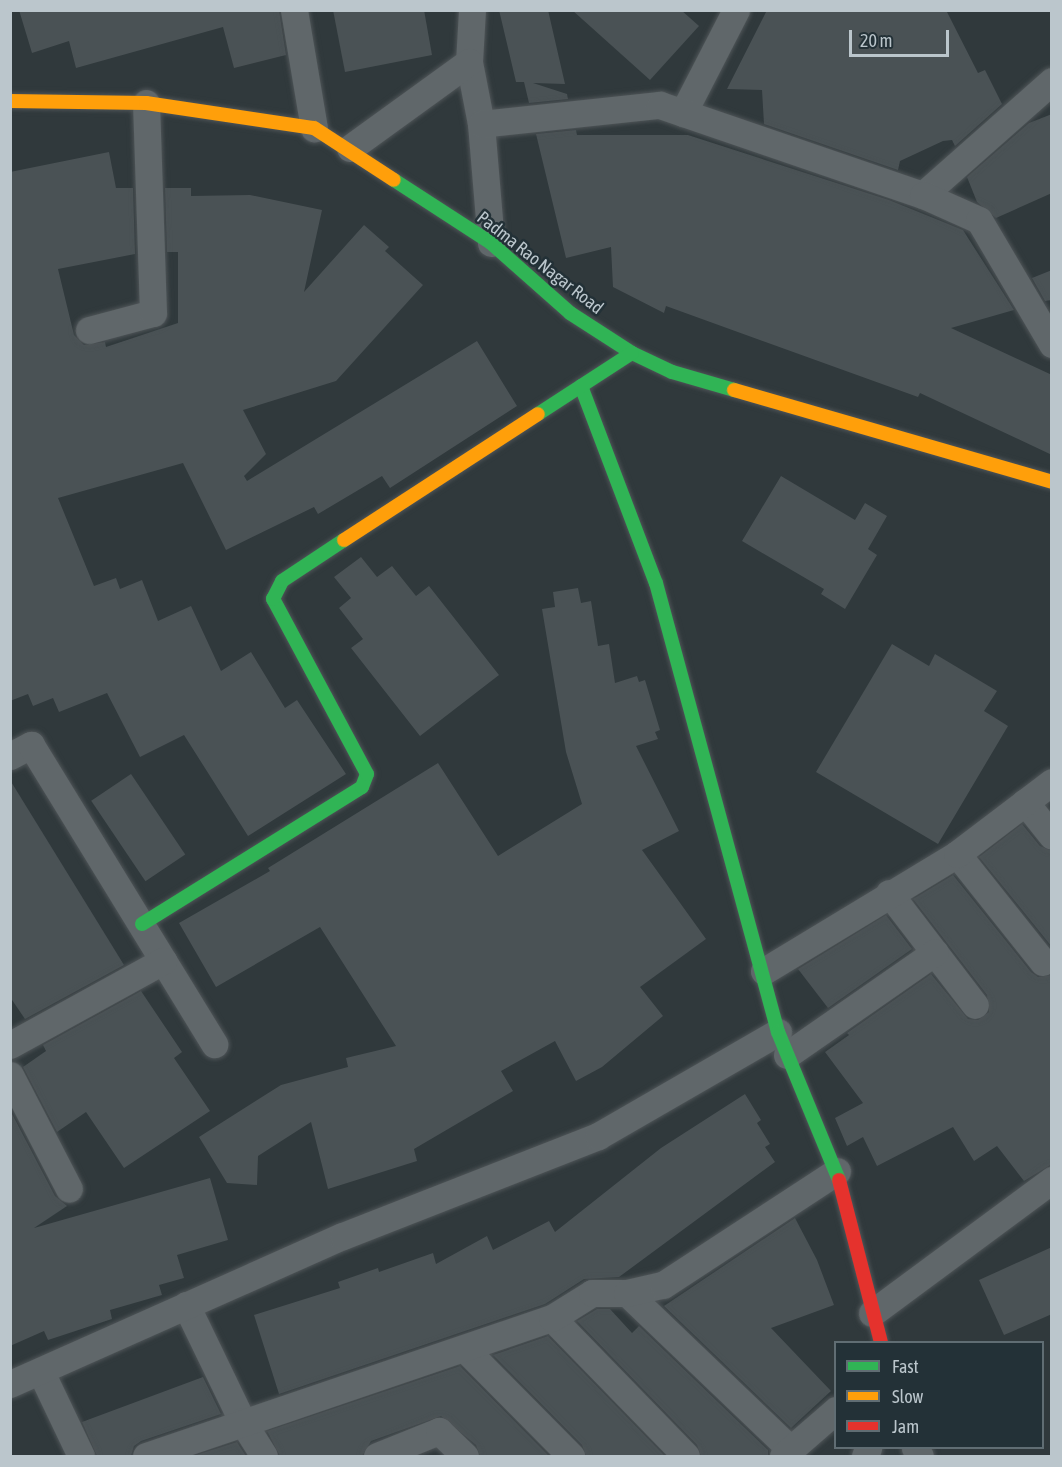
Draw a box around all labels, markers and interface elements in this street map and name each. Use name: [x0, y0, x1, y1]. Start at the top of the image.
scale bar: [852, 18, 952, 56]
text: 20 m: [860, 30, 892, 51]
street label: Padma Rao Nagar Road: [473, 207, 607, 319]
legend: [834, 1341, 1044, 1449]
text: Fast: [892, 1356, 919, 1377]
text: Slow: [892, 1386, 923, 1407]
text: Jam: [892, 1416, 919, 1437]

